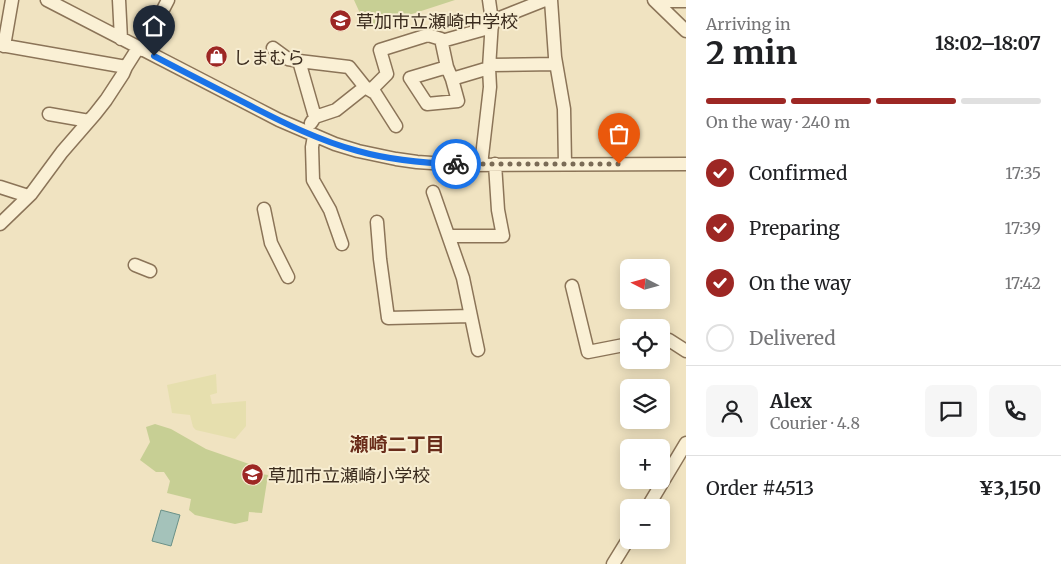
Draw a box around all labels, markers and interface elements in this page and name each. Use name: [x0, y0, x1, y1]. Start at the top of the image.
pin: [133, 5, 175, 56]
school or university icon: 草加市立瀬崎中学校: [328, 9, 352, 33]
place label: 草加市立瀬崎中学校: [356, 10, 518, 33]
icon: home: [140, 12, 168, 40]
text: Arriving in: [706, 14, 791, 34]
text: 18:02–18:07: [935, 31, 1041, 55]
text: 2 min: [706, 33, 797, 73]
shop icon: しまむら: [205, 45, 229, 69]
place label: しまむら: [233, 46, 305, 69]
text: On the way · 240 m: [706, 112, 850, 132]
pin: [598, 113, 640, 164]
icon: bag: [605, 120, 633, 148]
courier: [431, 139, 481, 189]
icon: bike: [442, 150, 470, 178]
icon: check: [706, 159, 734, 187]
text: Confirmed: [749, 161, 847, 185]
text: 17:35: [1005, 163, 1041, 183]
icon: check: [706, 214, 734, 242]
text: Preparing: [749, 216, 840, 240]
text: 17:39: [1005, 218, 1041, 238]
north arrow: [620, 259, 670, 309]
map controls: [620, 259, 670, 549]
icon: check: [706, 269, 734, 297]
text: On the way: [749, 271, 851, 295]
text: 17:42: [1005, 273, 1041, 293]
button: locate: [620, 319, 670, 369]
text: Delivered: [749, 326, 836, 350]
button: layers: [620, 379, 670, 429]
button: person: [706, 385, 758, 437]
button: chat: [925, 385, 977, 437]
button: phone: [989, 385, 1041, 437]
text: Alex: [770, 389, 812, 413]
text: Courier · 4.8: [770, 413, 860, 433]
district label: 瀬崎二丁目: [349, 432, 445, 456]
button: +: [620, 439, 670, 489]
school or university icon: 草加市立瀬崎小学校: [240, 463, 264, 487]
place label: 草加市立瀬崎小学校: [268, 464, 430, 487]
text: Order #4513: [706, 476, 814, 500]
text: ¥3,150: [979, 476, 1041, 500]
button: −: [620, 499, 670, 549]

